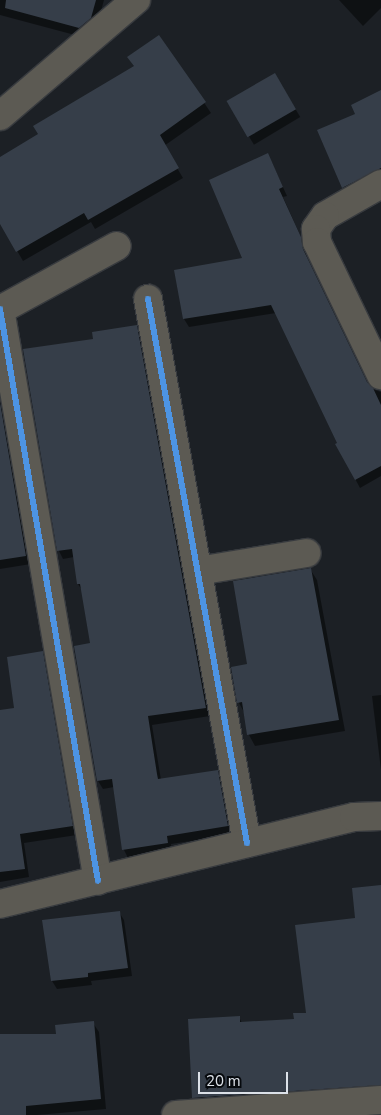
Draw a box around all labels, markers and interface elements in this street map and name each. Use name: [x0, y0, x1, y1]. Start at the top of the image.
scale bar: [201, 1062, 291, 1094]
text: 20 m: [206, 1071, 241, 1091]

